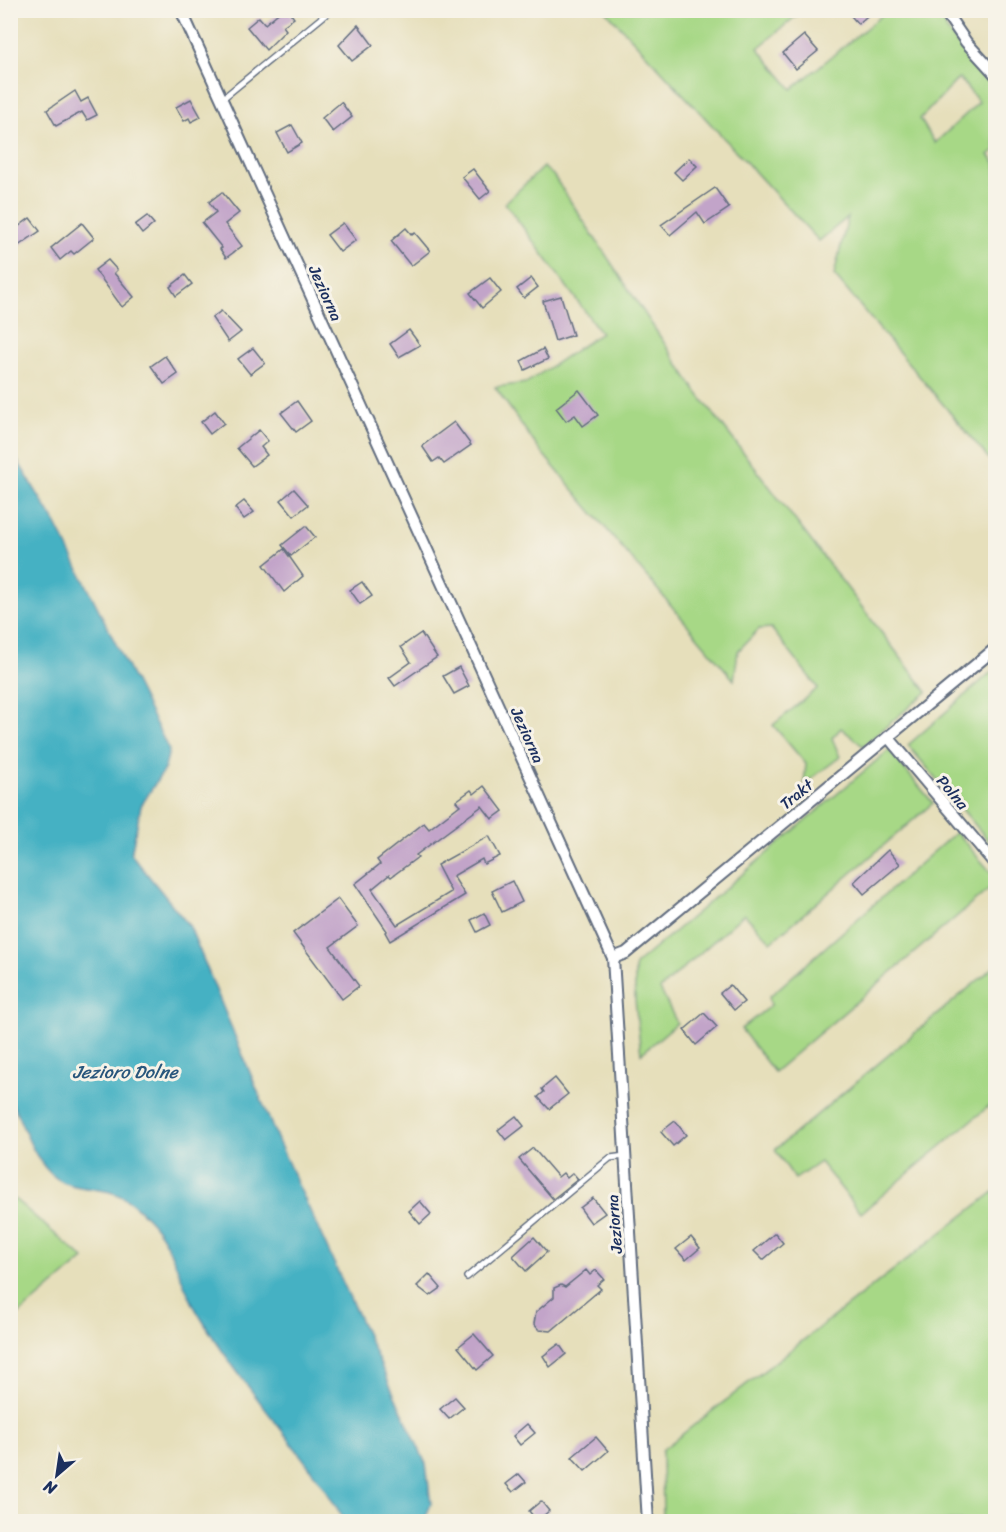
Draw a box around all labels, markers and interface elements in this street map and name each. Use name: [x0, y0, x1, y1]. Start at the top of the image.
street label: Jeziorna: [300, 259, 351, 326]
street label: Jeziorna: [502, 701, 553, 768]
street label: Polna: [929, 768, 977, 817]
street label: Trakt: [773, 771, 820, 817]
water label: Jezioro Dolne: [73, 1056, 180, 1088]
street label: Jeziorna: [598, 1194, 631, 1255]
north arrow: [27, 1445, 87, 1505]
text: N: [37, 1472, 63, 1504]

